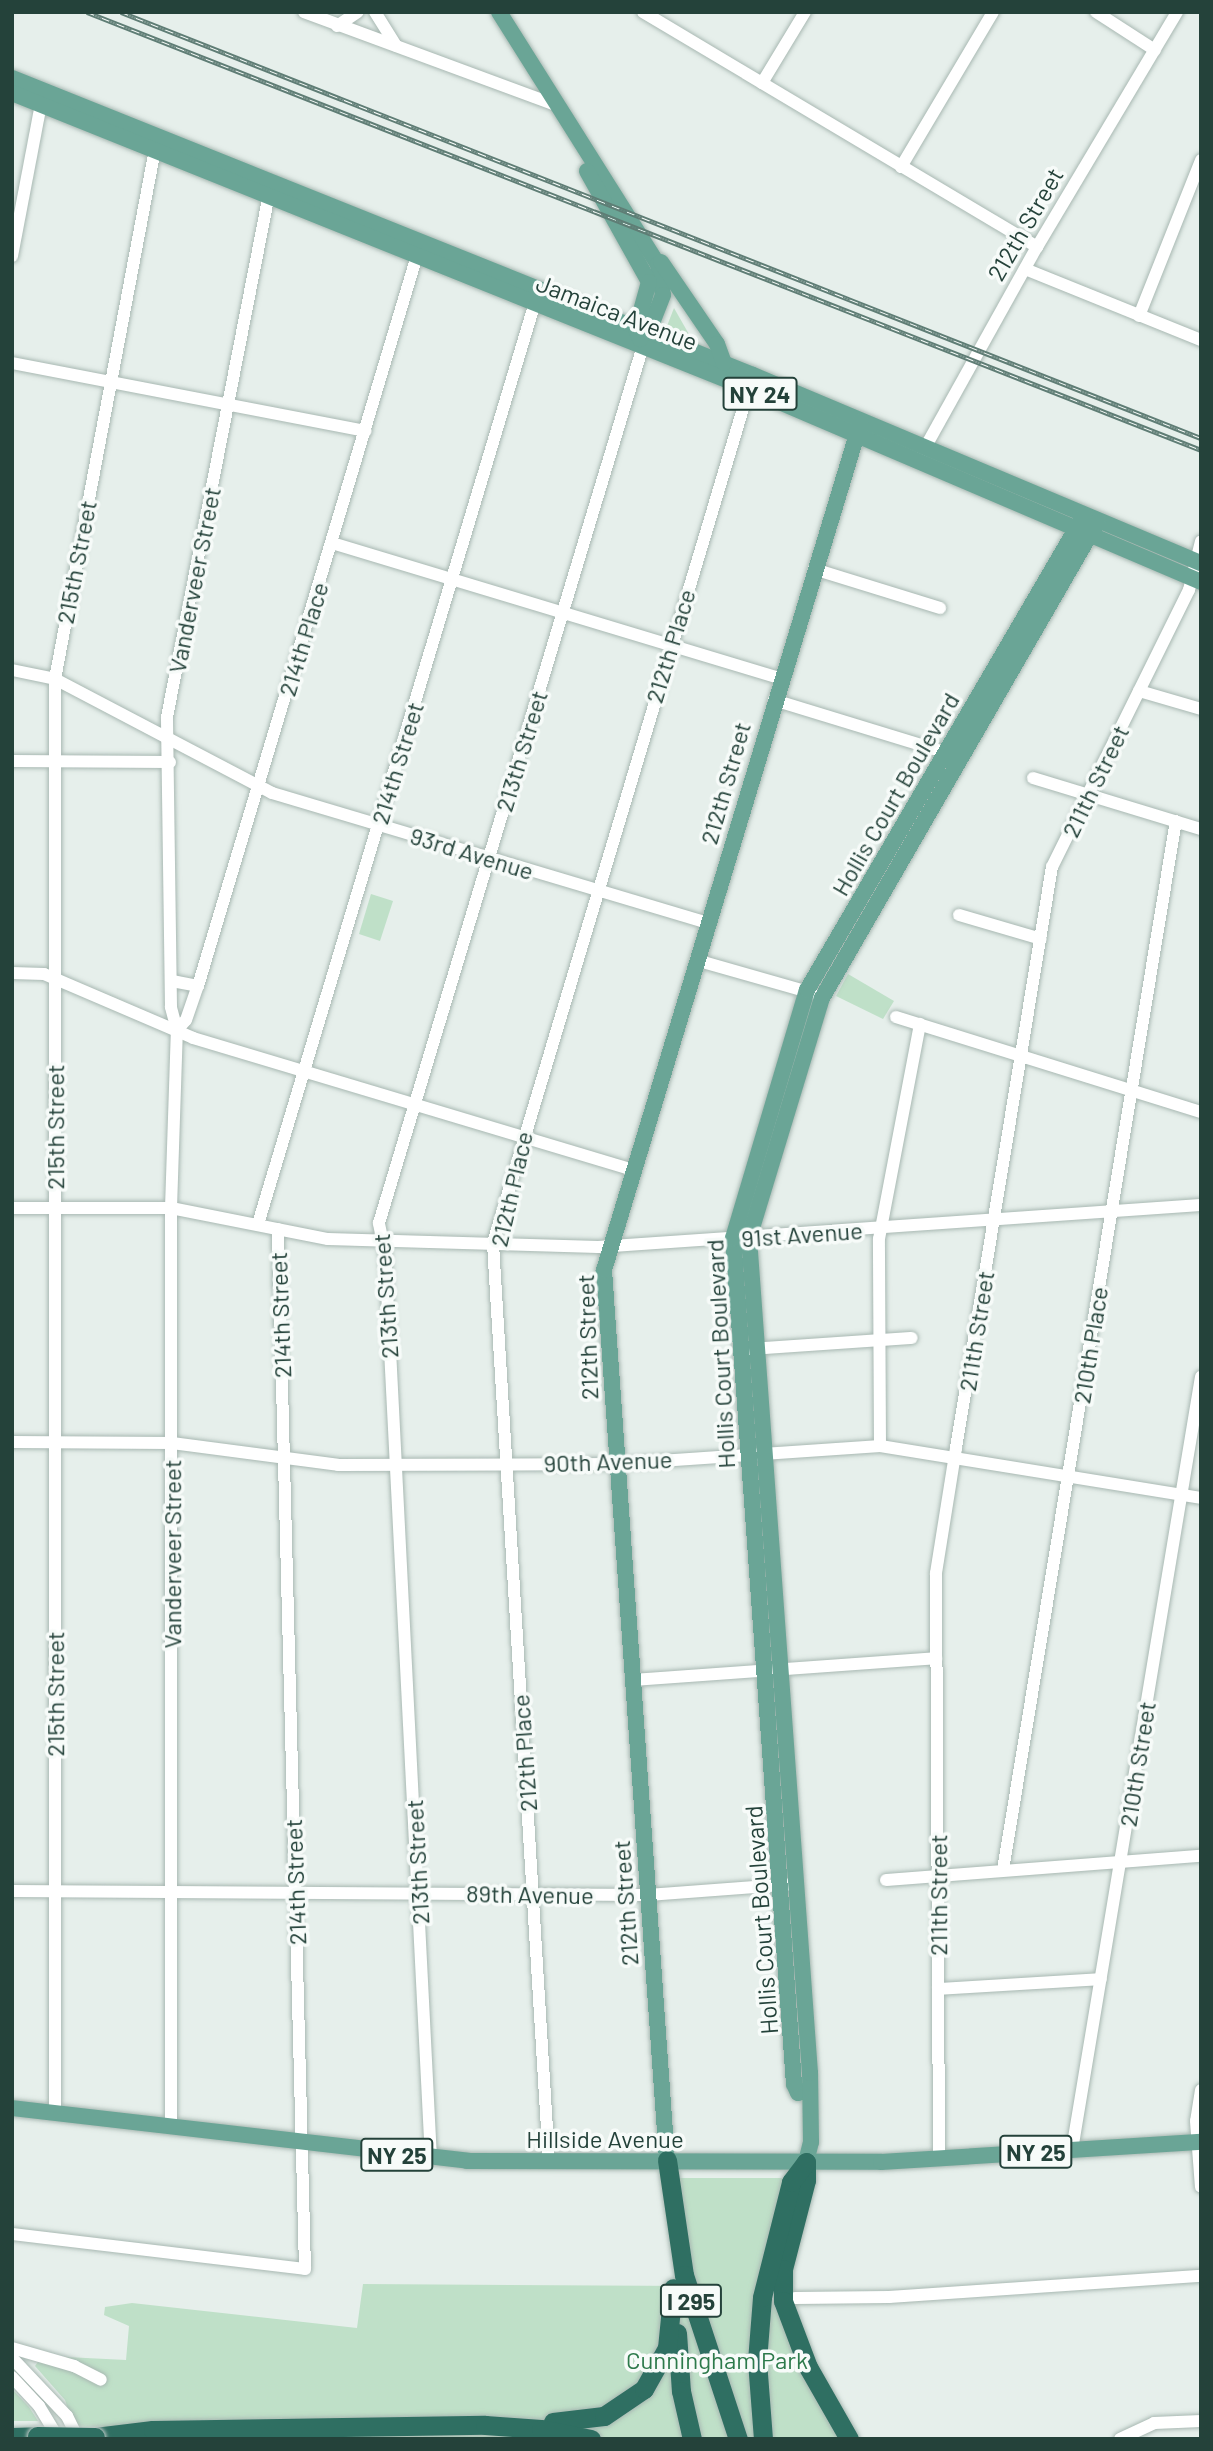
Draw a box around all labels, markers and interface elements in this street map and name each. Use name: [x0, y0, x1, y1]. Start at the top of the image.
street label: 212th Street: [981, 162, 1069, 286]
street label: Jamaica Avenue: [532, 268, 702, 356]
road number: NY 24: [722, 374, 798, 414]
street label: Vanderveer Street: [162, 485, 226, 675]
street label: 215th Street: [50, 498, 102, 626]
street label: 214th Place: [272, 578, 334, 700]
street label: 212th Place: [639, 586, 701, 706]
street label: 213th Street: [489, 687, 553, 815]
street label: Hollis Court Boulevard: [825, 687, 965, 901]
street label: 214th Street: [365, 698, 429, 828]
street label: 212th Street: [694, 719, 756, 847]
street label: 211th Street: [1055, 720, 1135, 842]
street label: 93rd Avenue: [407, 821, 537, 885]
street label: 215th Street: [41, 1064, 69, 1190]
street label: 212th Place: [484, 1129, 538, 1249]
street label: 91st Avenue: [740, 1215, 864, 1253]
street label: 213th Street: [366, 1233, 404, 1359]
street label: Hollis Court Boulevard: [700, 1239, 740, 1469]
street label: 214th Street: [263, 1251, 297, 1379]
street label: 211th Street: [952, 1269, 1000, 1393]
street label: 212th Street: [570, 1274, 604, 1400]
street label: 210th Place: [1067, 1284, 1113, 1406]
street label: 90th Avenue: [543, 1444, 673, 1478]
street label: Vanderveer Street: [158, 1460, 186, 1648]
street label: 215th Street: [41, 1631, 69, 1757]
street label: 212th Place: [506, 1693, 542, 1813]
street label: 210th Street: [1113, 1699, 1161, 1829]
street label: 213th Street: [399, 1799, 435, 1925]
street label: Hollis Court Boulevard: [739, 1805, 783, 2035]
street label: 214th Street: [278, 1818, 312, 1946]
street label: 211th Street: [924, 1834, 952, 1956]
street label: 212th Street: [606, 1839, 644, 1967]
street label: 89th Avenue: [466, 1878, 594, 1910]
street label: Hillside Avenue: [526, 2125, 684, 2153]
road number: NY 25: [999, 2132, 1073, 2172]
road number: NY 25: [360, 2136, 434, 2174]
road number: I 295: [660, 2282, 722, 2320]
park label: Cunningham Park: [626, 2346, 808, 2374]

